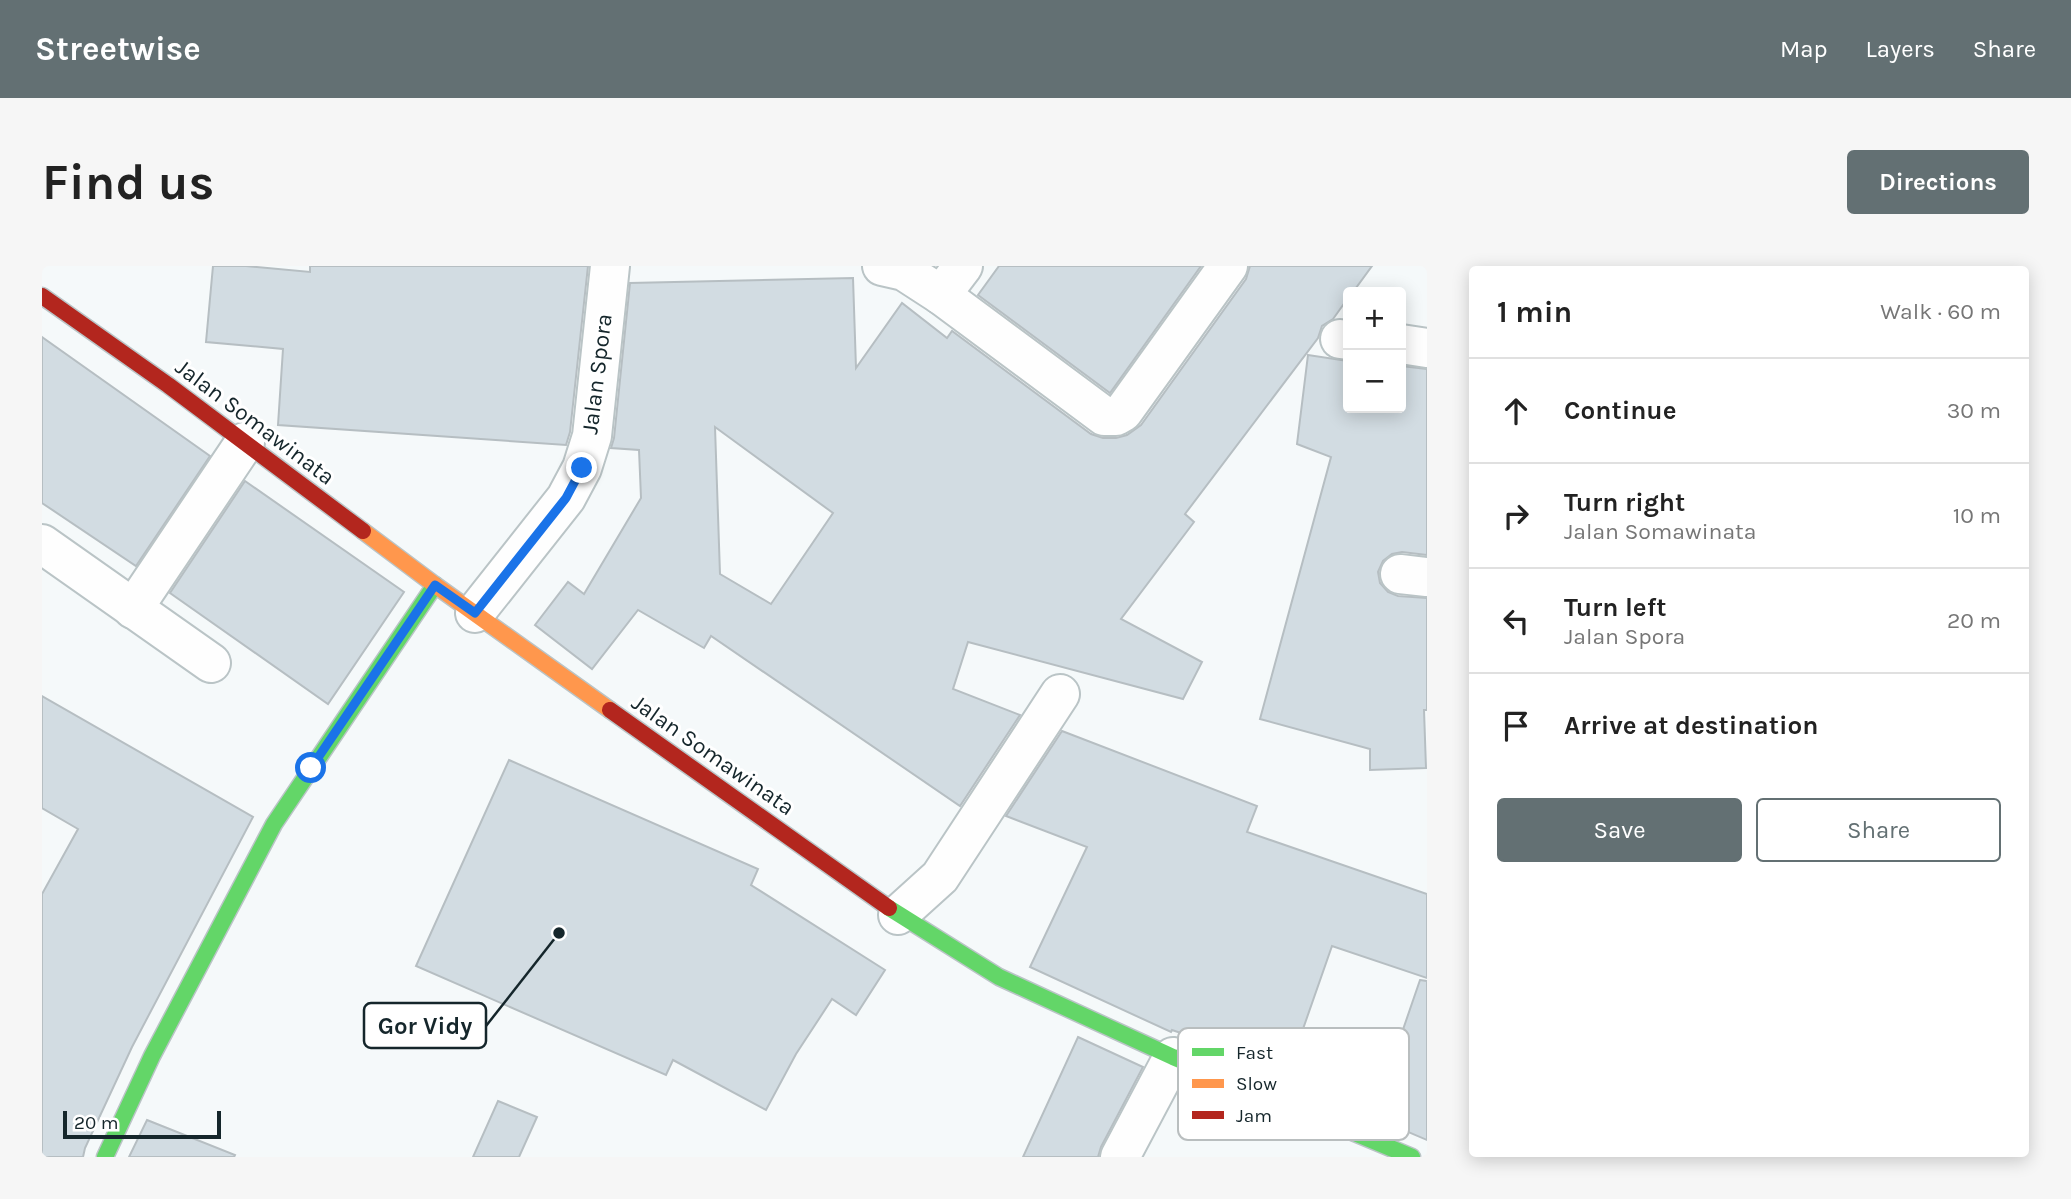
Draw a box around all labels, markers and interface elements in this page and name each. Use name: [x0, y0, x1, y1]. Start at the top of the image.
text: Streetwise: [35, 30, 201, 68]
text: Map: [1780, 35, 1828, 63]
text: Layers: [1866, 35, 1935, 63]
text: Share: [1973, 35, 2036, 63]
button: Directions: [1847, 150, 2029, 214]
text: Find us: [42, 154, 214, 211]
map controls: [1343, 287, 1406, 413]
button: +: [1343, 287, 1406, 350]
text: 1 min: [1497, 294, 1572, 330]
text: Walk · 60 m: [1880, 298, 2001, 325]
street label: Jalan Spora: [576, 312, 618, 436]
button: −: [1343, 350, 1406, 413]
street label: Jalan Somawinata: [170, 353, 340, 491]
icon: ahead: [1497, 392, 1535, 430]
text: Continue: [1564, 395, 1676, 426]
text: 30 m: [1947, 397, 2001, 424]
route end: [566, 452, 597, 483]
text: Turn right: [1564, 487, 1685, 518]
icon: right: [1497, 497, 1535, 535]
text: 10 m: [1953, 502, 2001, 529]
text: Jalan Somawinata: [1564, 518, 1756, 545]
text: Turn left: [1564, 592, 1666, 623]
icon: left: [1497, 602, 1535, 640]
text: 20 m: [1947, 607, 2001, 634]
text: Jalan Spora: [1564, 623, 1685, 650]
street label: Jalan Somawinata: [626, 689, 800, 821]
icon: arrive: [1497, 707, 1535, 745]
text: Arrive at destination: [1564, 710, 1818, 741]
route start: [295, 752, 326, 783]
button: Save: [1497, 798, 1742, 862]
button: Share: [1756, 798, 2001, 862]
callout: Gor Vidy: [364, 1003, 486, 1048]
text: Gor Vidy: [378, 1012, 472, 1040]
legend: [1178, 1028, 1409, 1140]
text: Fast: [1236, 1042, 1273, 1064]
text: Slow: [1236, 1073, 1277, 1095]
text: Jam: [1236, 1105, 1272, 1127]
scale bar: [63, 1108, 220, 1140]
text: 20 m: [74, 1112, 119, 1134]

